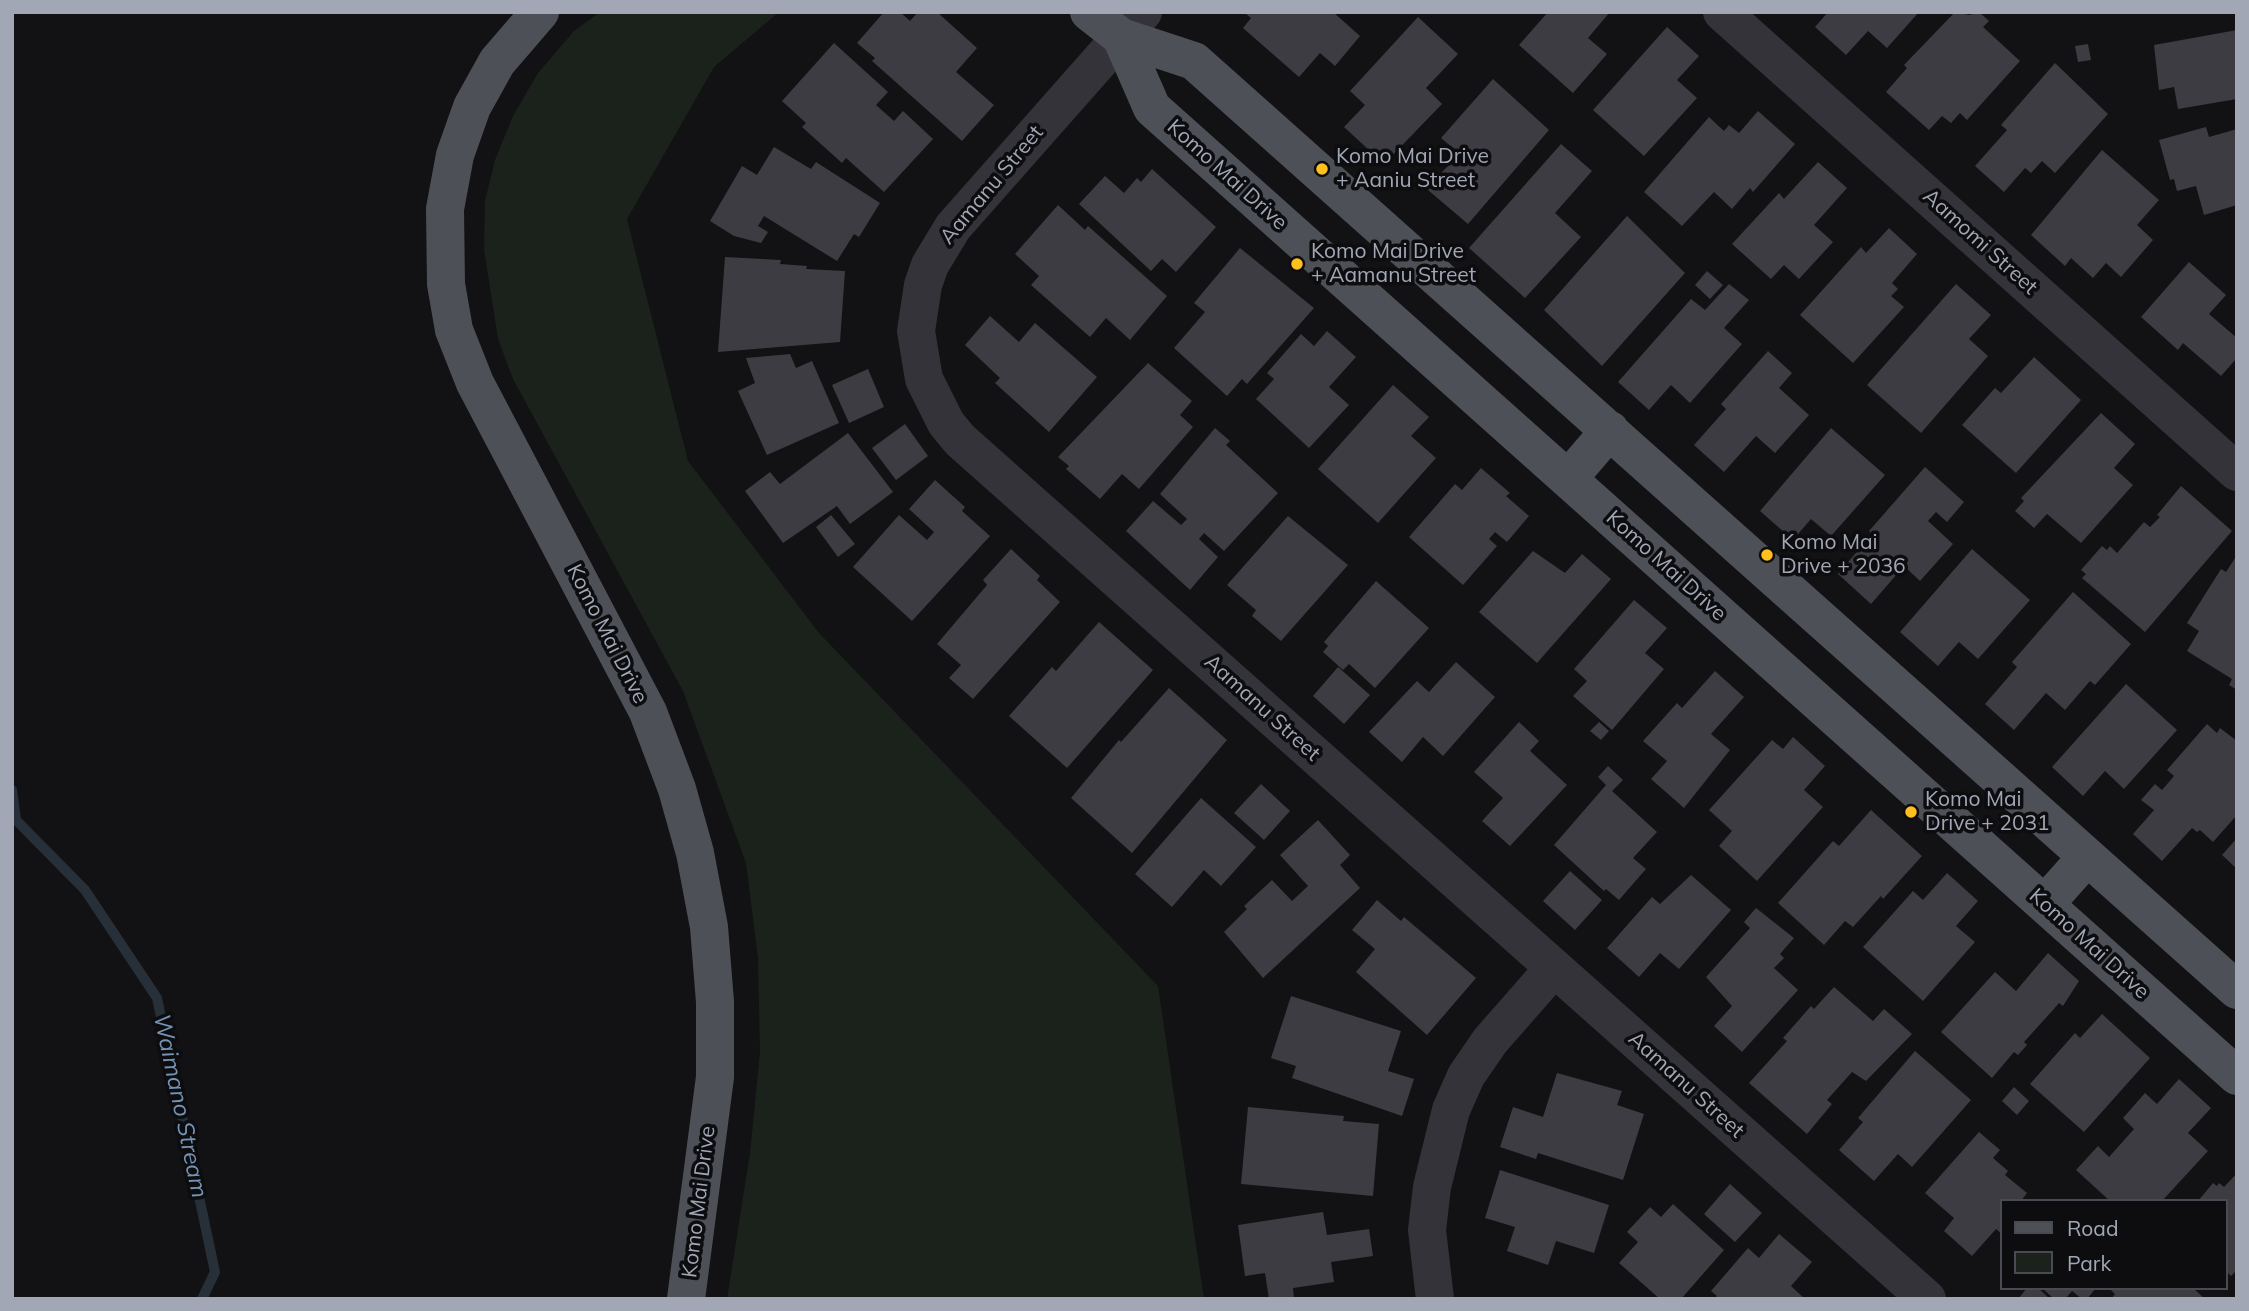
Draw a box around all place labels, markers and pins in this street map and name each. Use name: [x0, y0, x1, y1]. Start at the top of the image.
place label: Komo Mai Drive + Aaniu Street: [1336, 144, 1489, 194]
marker: Komo Mai Drive + Aaniu Street: [1314, 161, 1330, 177]
place label: Komo Mai Drive + Aamanu Street: [1311, 239, 1476, 289]
marker: Komo Mai Drive + Aamanu Street: [1289, 256, 1305, 272]
place label: Komo Mai Drive + 2036: [1781, 530, 1906, 580]
marker: Komo Mai Drive + 2036: [1759, 547, 1775, 563]
place label: Komo Mai Drive + 2031: [1925, 787, 2050, 837]
marker: Komo Mai Drive + 2031: [1903, 804, 1919, 820]

